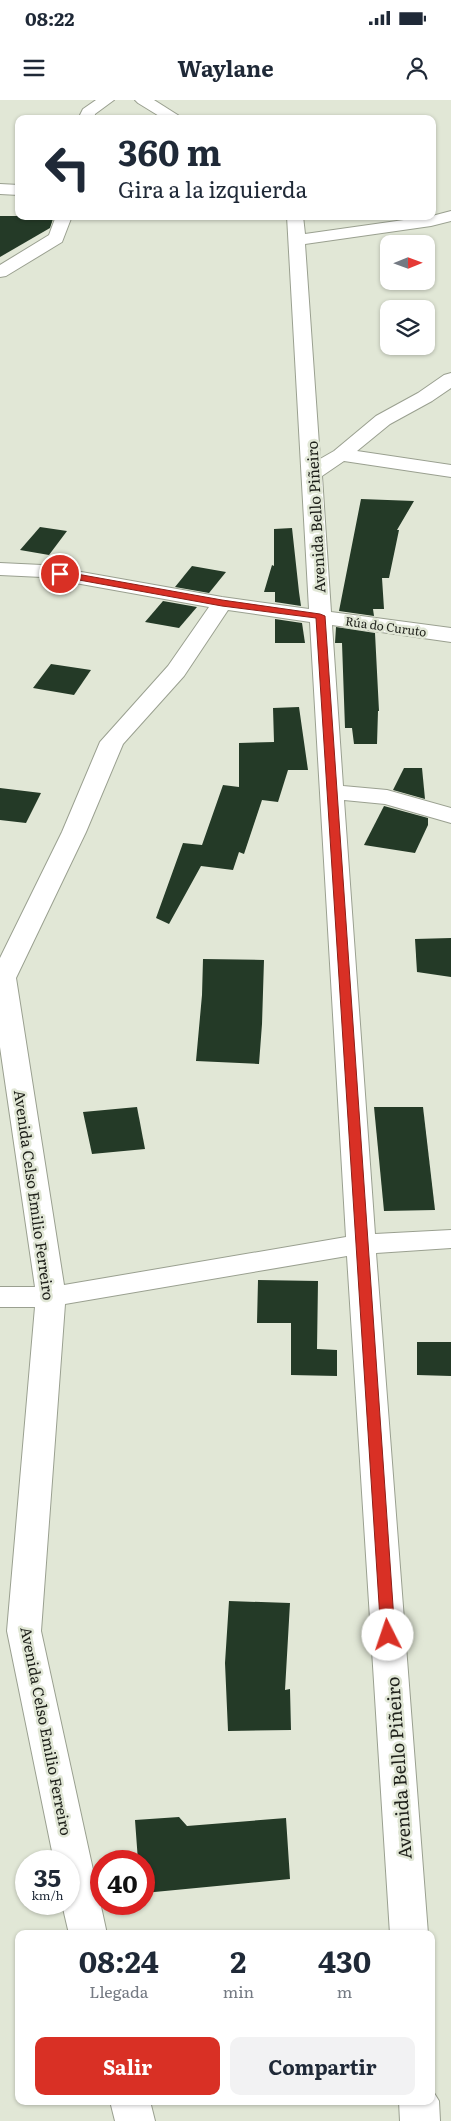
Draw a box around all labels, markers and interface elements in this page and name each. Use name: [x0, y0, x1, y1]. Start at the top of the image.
text: 08:22: [25, 4, 74, 32]
text: Waylane: [177, 51, 274, 84]
icon: menu: [20, 54, 48, 82]
icon: person: [403, 54, 431, 82]
text: 360 m: [118, 125, 221, 177]
icon: left: [35, 135, 100, 200]
text: Gira a la izquierda: [118, 172, 307, 205]
north arrow: [380, 235, 435, 290]
map controls: [380, 235, 435, 355]
button: layers: [380, 300, 435, 355]
street label: Avenida Bello Piñeiro: [300, 440, 330, 594]
pin: [39, 553, 81, 595]
icon: arrive: [46, 560, 74, 588]
street label: Rúa do Curuto: [344, 611, 428, 641]
street label: Avenida Celso Emilio Ferreiro: [9, 1088, 61, 1302]
position arrow: [361, 1608, 413, 1660]
street label: Avenida Celso Emilio Ferreiro: [15, 1625, 79, 1838]
street label: Avenida Bello Piñeiro: [378, 1676, 418, 1860]
speed limit sign: 40: [90, 1850, 155, 1915]
text: 35: [34, 1858, 61, 1895]
text: km/h: [32, 1886, 63, 1904]
text: 08:24: [79, 1938, 159, 1982]
text: 2: [230, 1938, 246, 1982]
text: 430: [318, 1938, 371, 1982]
text: Llegada: [89, 1979, 148, 2003]
text: min: [223, 1979, 254, 2003]
text: m: [337, 1979, 352, 2003]
button: Salir: [35, 2037, 220, 2095]
button: Compartir: [230, 2037, 415, 2095]

